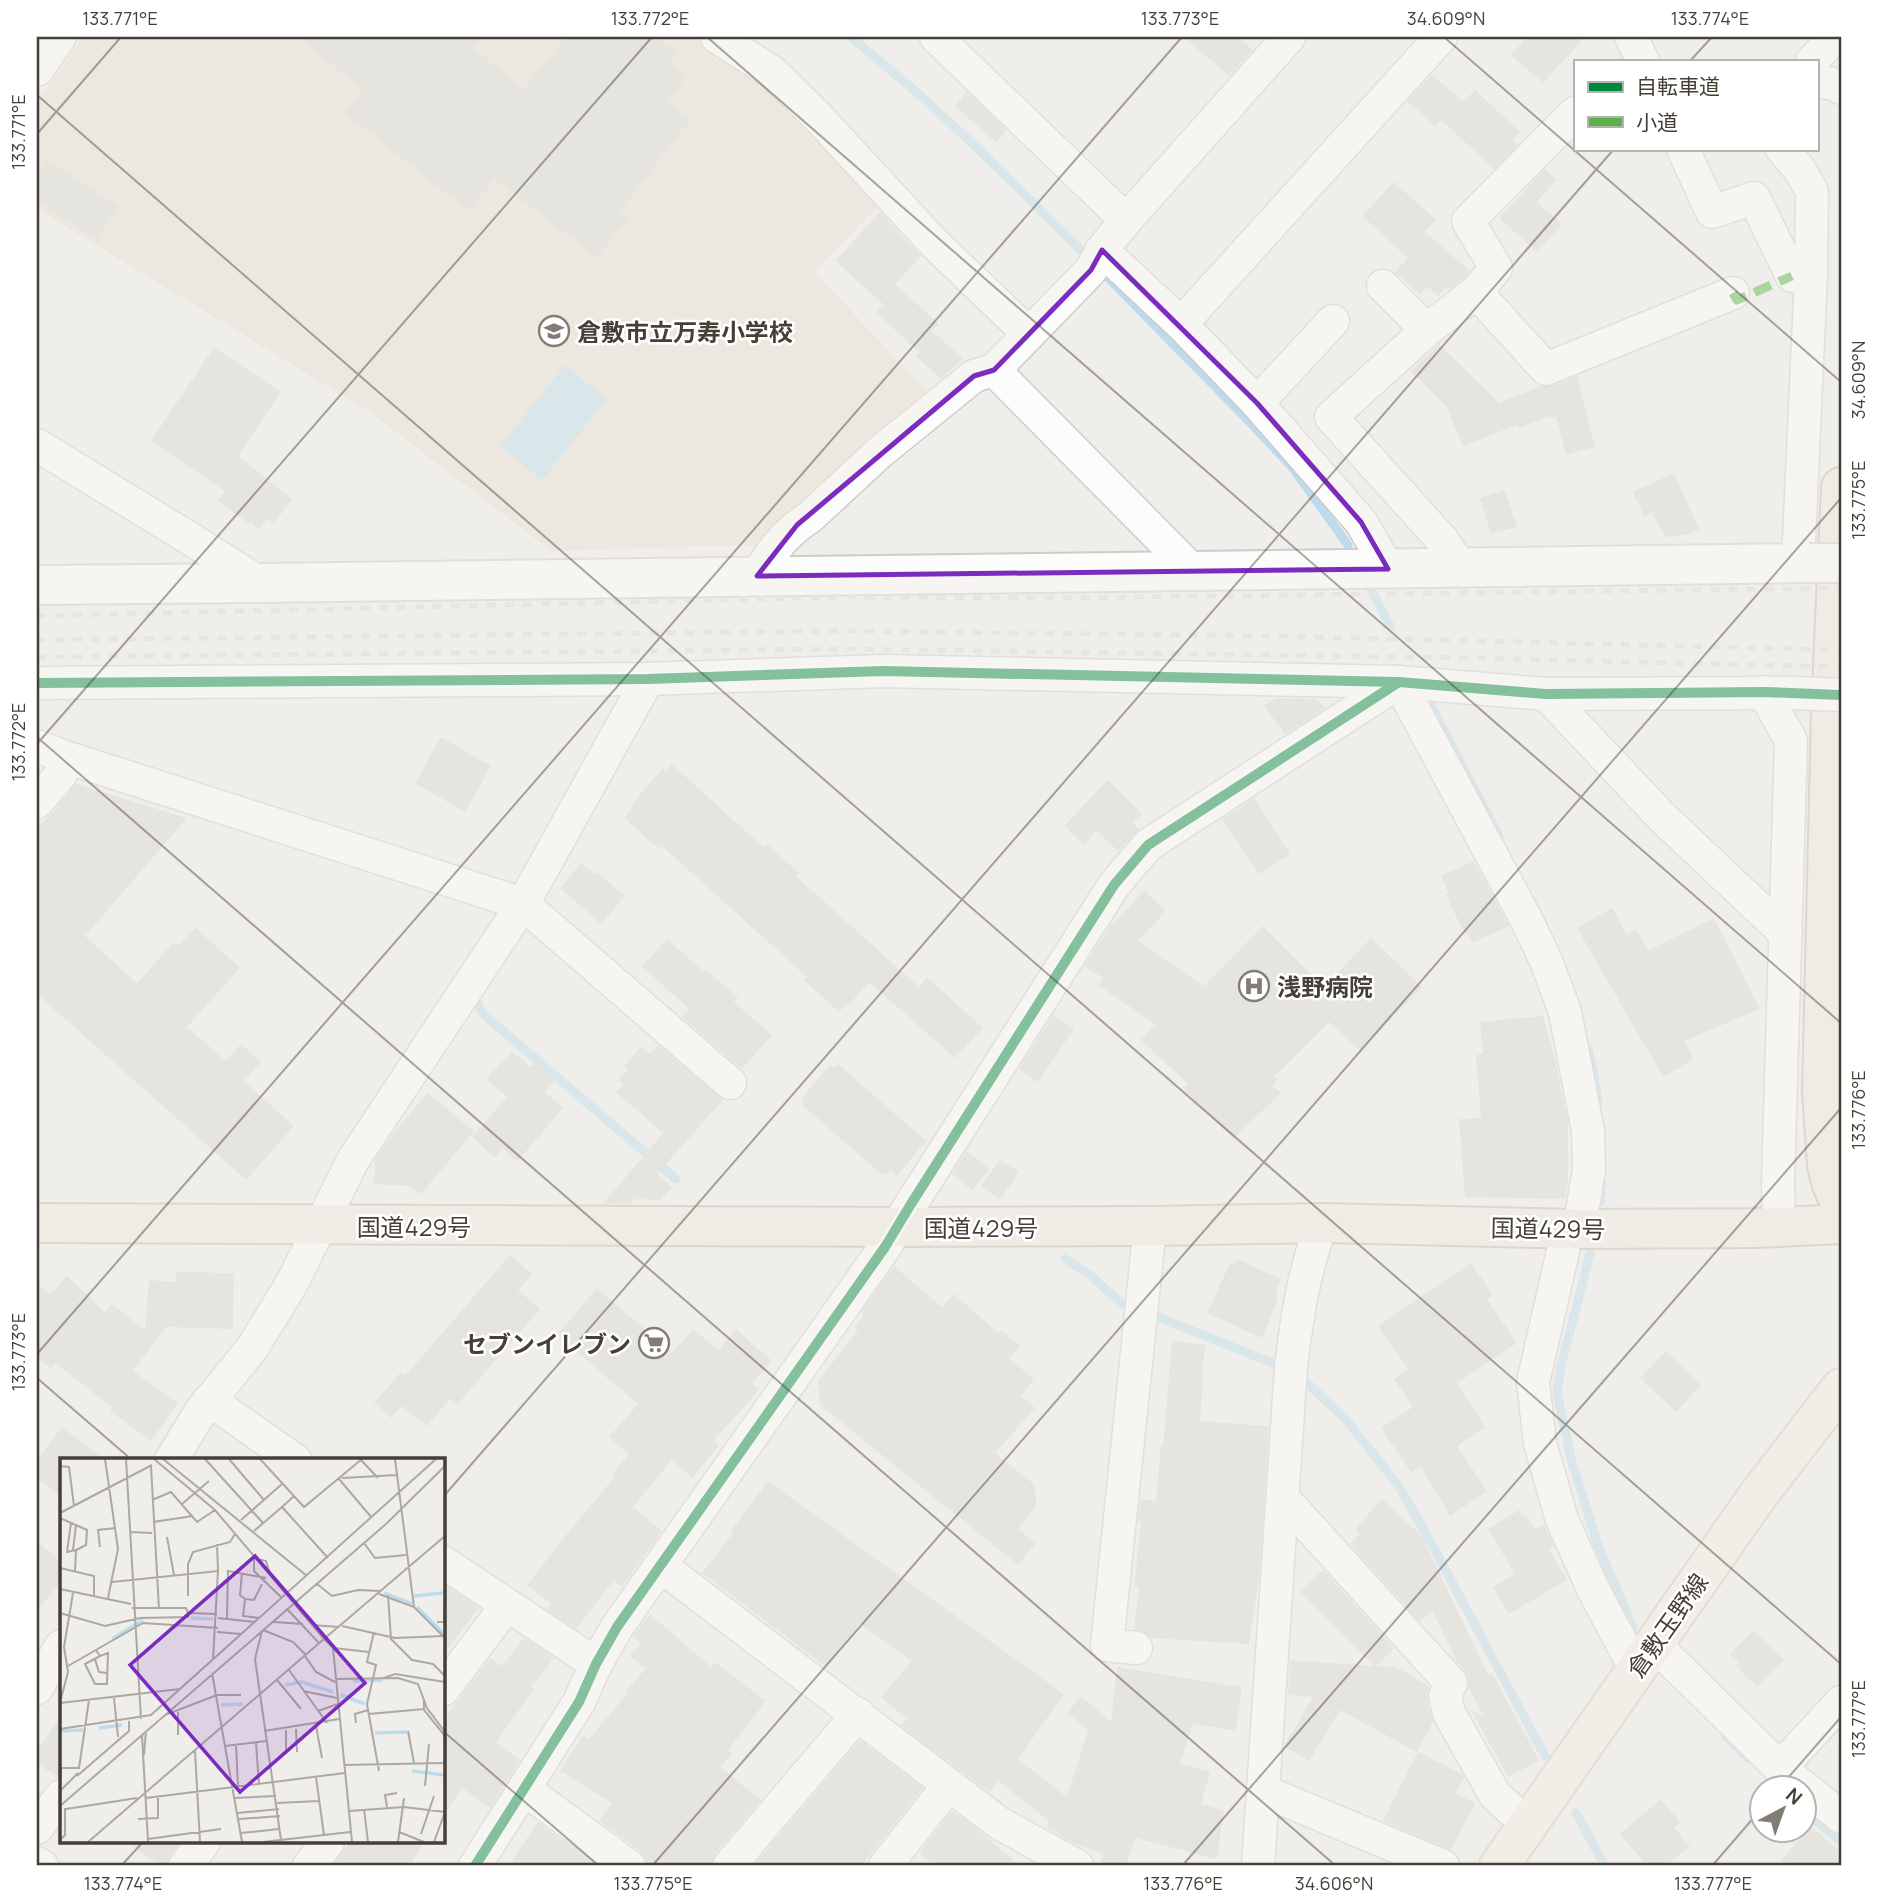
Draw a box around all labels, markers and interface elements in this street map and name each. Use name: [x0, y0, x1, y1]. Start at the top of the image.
text: 133.771°E: [82, 6, 158, 30]
text: 133.772°E: [611, 6, 689, 30]
text: 133.773°E: [1141, 6, 1219, 30]
text: 34.609°N: [1407, 6, 1485, 30]
text: 133.774°E: [1671, 6, 1749, 30]
legend: [1574, 60, 1818, 150]
text: 自転車道: [1636, 72, 1720, 100]
text: 133.771°E: [6, 94, 30, 170]
text: 小道: [1636, 108, 1678, 136]
school or university icon: 倉敷市立万寿小学校: [537, 314, 571, 348]
place label: 倉敷市立万寿小学校: [577, 315, 793, 348]
text: 34.609°N: [1846, 341, 1870, 419]
text: 133.775°E: [1846, 461, 1870, 539]
text: 133.772°E: [6, 703, 30, 781]
hospital icon: 浅野病院: [1237, 969, 1271, 1003]
place label: 浅野病院: [1277, 970, 1373, 1003]
text: 133.776°E: [1846, 1070, 1870, 1150]
street label: 国道429号: [357, 1210, 471, 1243]
street label: 国道429号: [924, 1211, 1038, 1244]
street label: 国道429号: [1490, 1211, 1606, 1245]
text: 133.773°E: [6, 1313, 30, 1391]
supermarket icon: セブンイレブン: [637, 1326, 671, 1360]
place label: セブンイレブン: [463, 1327, 631, 1360]
inset map: [60, 1458, 444, 1843]
street label: 倉敷玉野線: [1619, 1566, 1715, 1684]
text: 133.777°E: [1846, 1680, 1870, 1758]
north arrow: [1748, 1773, 1818, 1843]
text: N: [1780, 1782, 1808, 1810]
text: 133.774°E: [84, 1871, 162, 1895]
text: 133.775°E: [614, 1871, 692, 1895]
text: 133.776°E: [1143, 1871, 1223, 1895]
text: 34.606°N: [1295, 1871, 1373, 1895]
text: 133.777°E: [1674, 1871, 1752, 1895]

